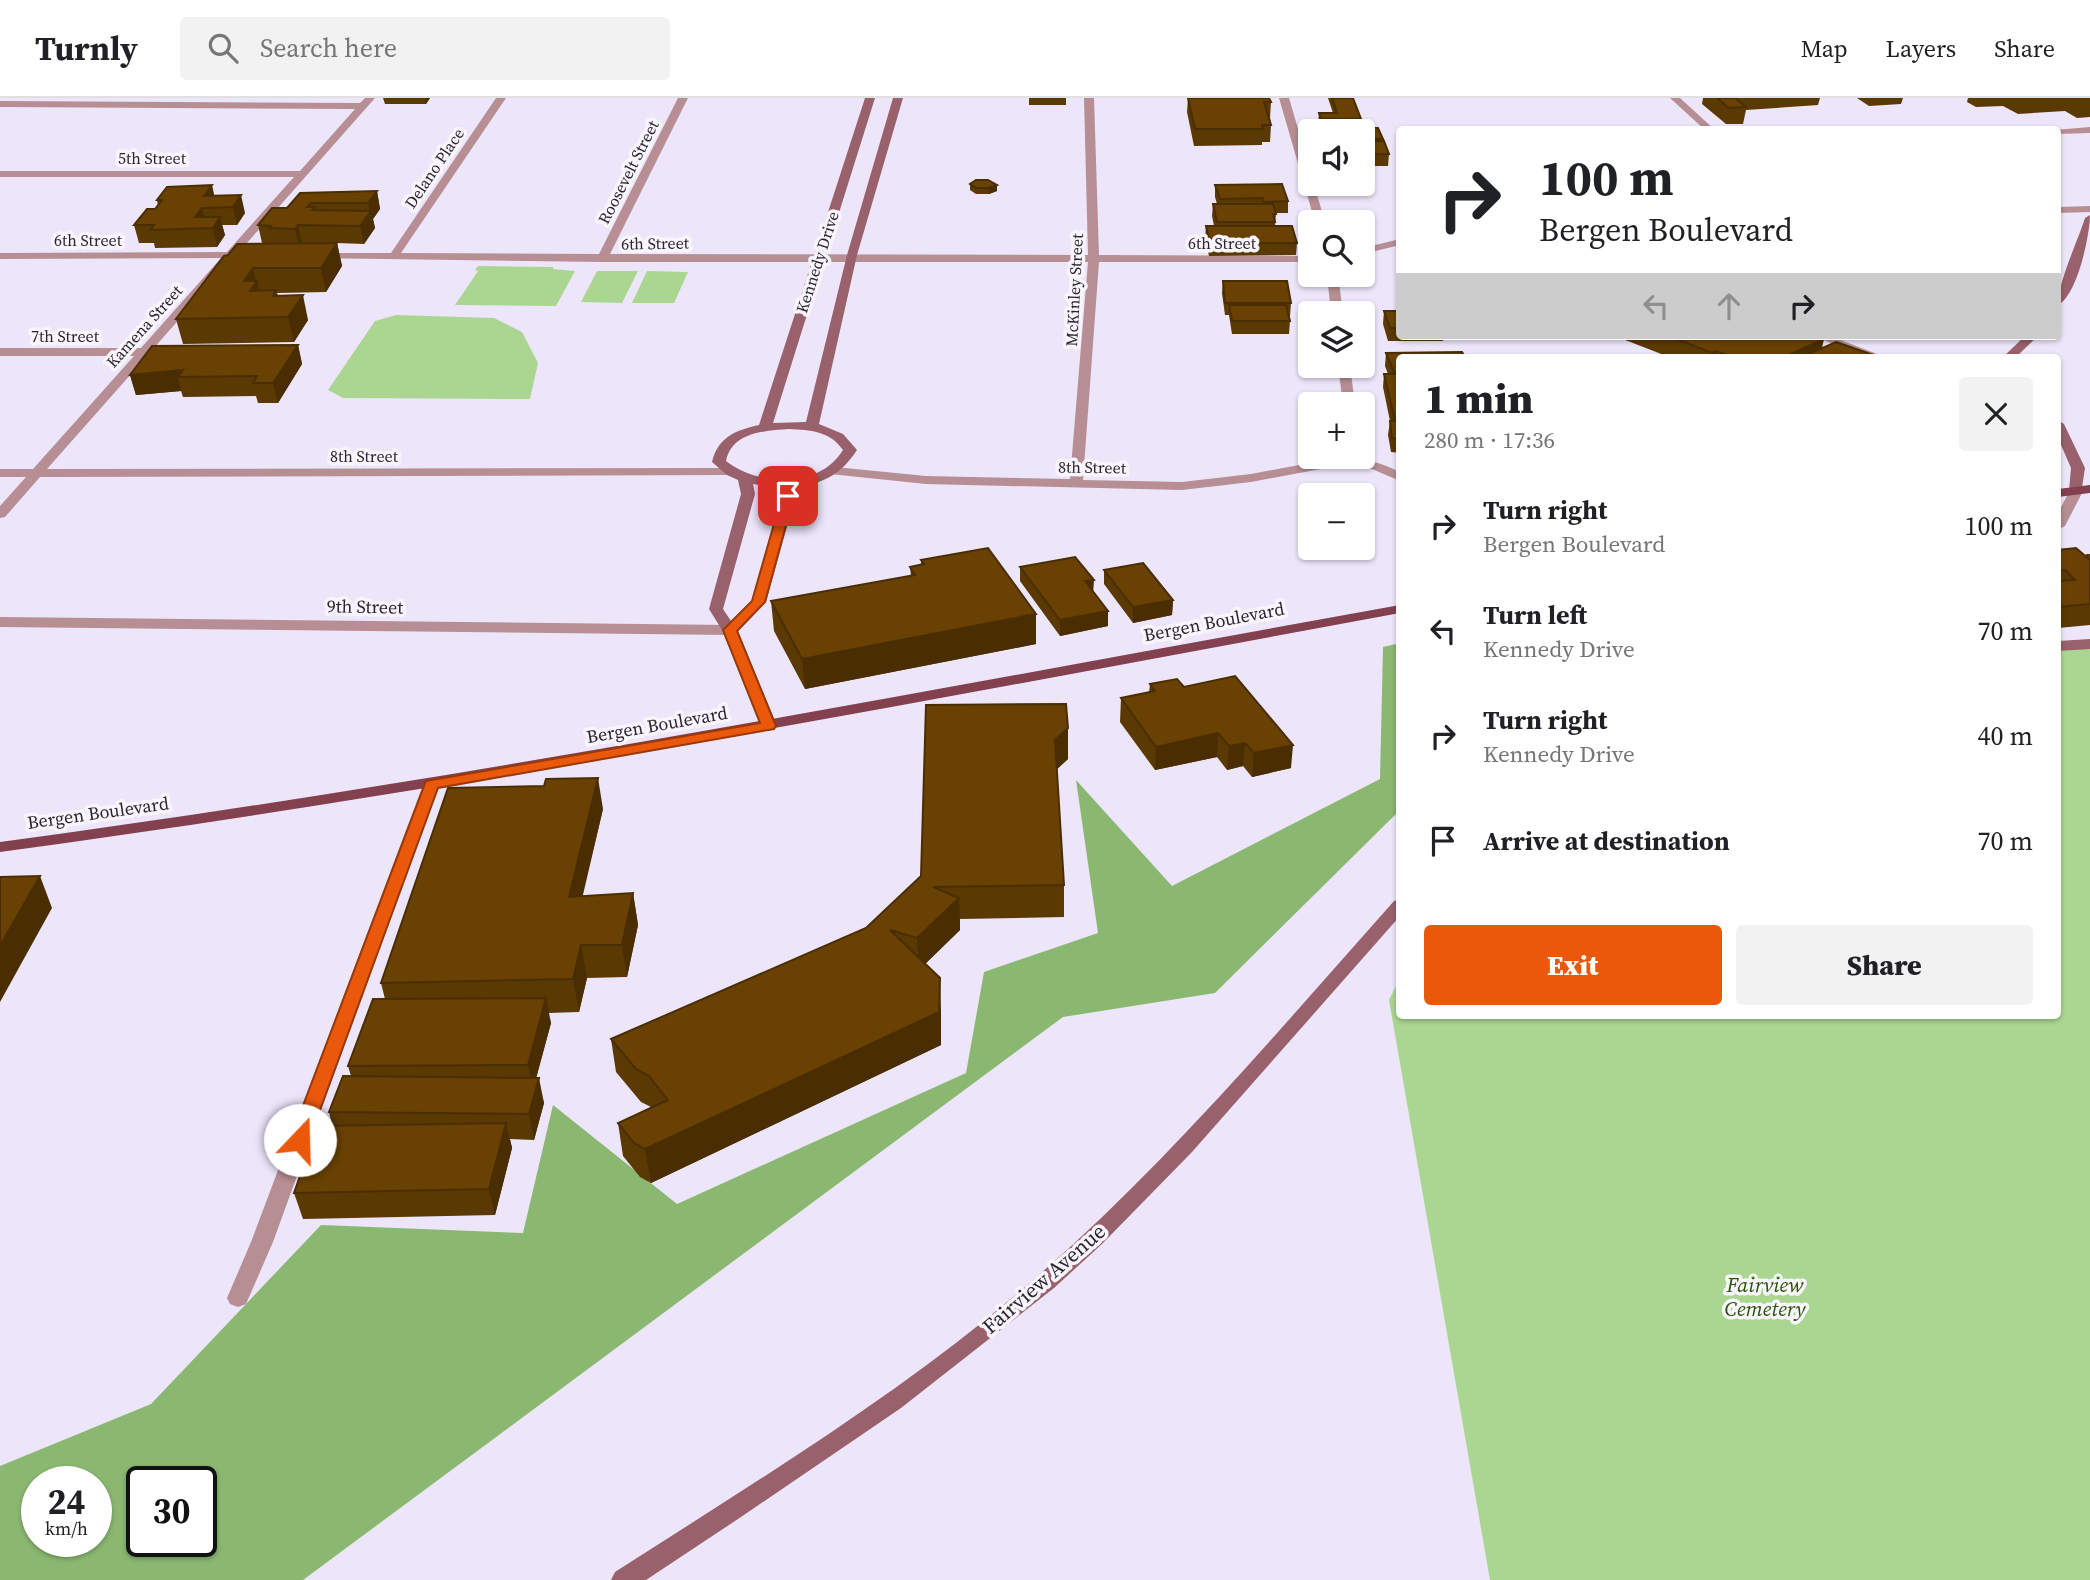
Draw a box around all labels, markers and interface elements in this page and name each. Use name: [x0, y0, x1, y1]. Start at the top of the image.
search box: [180, 17, 670, 80]
text: Turnly: [35, 26, 138, 71]
icon: search: [204, 29, 242, 67]
text: Search here: [260, 30, 397, 66]
text: Map: [1801, 32, 1848, 65]
text: Layers: [1886, 32, 1956, 65]
text: Share: [1994, 32, 2055, 65]
street label: Roosevelt Street: [592, 116, 664, 228]
map controls: [1298, 119, 1375, 560]
button: sound: [1298, 119, 1375, 196]
street label: Delano Place: [399, 124, 469, 212]
text: 100 m: [1539, 144, 1674, 211]
street label: 5th Street: [118, 147, 187, 169]
icon: right: [1424, 154, 1515, 245]
street label: Kennedy Drive: [790, 208, 844, 316]
text: Bergen Boulevard: [1539, 208, 1793, 252]
button: search: [1298, 210, 1375, 287]
street label: 6th Street: [54, 229, 123, 251]
street label: 6th Street: [621, 231, 690, 255]
street label: McKinley Street: [1060, 232, 1088, 347]
street label: 6th Street: [1188, 232, 1257, 254]
street label: Kamena Street: [101, 279, 188, 372]
icon: left: [1637, 287, 1675, 325]
icon: ahead: [1710, 287, 1748, 325]
icon: right: [1783, 287, 1821, 325]
button: layers: [1298, 301, 1375, 378]
street label: 7th Street: [31, 325, 100, 347]
text: 1 min: [1424, 369, 1534, 427]
button: close: [1959, 377, 2033, 451]
button: +: [1298, 392, 1375, 469]
text: 280 m · 17:36: [1424, 424, 1555, 456]
street label: 8th Street: [330, 445, 399, 467]
street label: 8th Street: [1058, 455, 1127, 479]
pin: [758, 466, 818, 526]
icon: arrive: [769, 477, 807, 515]
button: −: [1298, 483, 1375, 560]
text: Turn right: [1483, 492, 1607, 528]
icon: right: [1424, 507, 1462, 545]
text: 100 m: [1965, 508, 2033, 544]
text: Bergen Boulevard: [1483, 528, 1665, 560]
street label: 9th Street: [327, 593, 404, 620]
street label: Bergen Boulevard: [1141, 596, 1286, 647]
text: Turn left: [1483, 597, 1587, 633]
icon: left: [1424, 612, 1462, 650]
text: 70 m: [1978, 613, 2033, 649]
text: Kennedy Drive: [1483, 633, 1635, 665]
street label: Bergen Boulevard: [584, 700, 729, 749]
text: Turn right: [1483, 702, 1607, 738]
icon: right: [1424, 717, 1462, 755]
text: 40 m: [1978, 718, 2033, 754]
text: Kennedy Drive: [1483, 738, 1635, 770]
street label: Bergen Boulevard: [26, 790, 170, 835]
icon: arrive: [1424, 822, 1462, 860]
text: Arrive at destination: [1483, 823, 1730, 859]
text: 70 m: [1978, 823, 2033, 859]
button: Exit: [1424, 925, 1722, 1005]
button: Share: [1736, 925, 2033, 1005]
position arrow: [263, 1103, 337, 1177]
street label: Fairview Avenue: [976, 1217, 1112, 1340]
park label: Fairview Cemetery: [1725, 1270, 1806, 1323]
speed limit sign: 30: [126, 1466, 217, 1557]
text: 24: [48, 1478, 85, 1526]
text: km/h: [45, 1516, 88, 1541]

